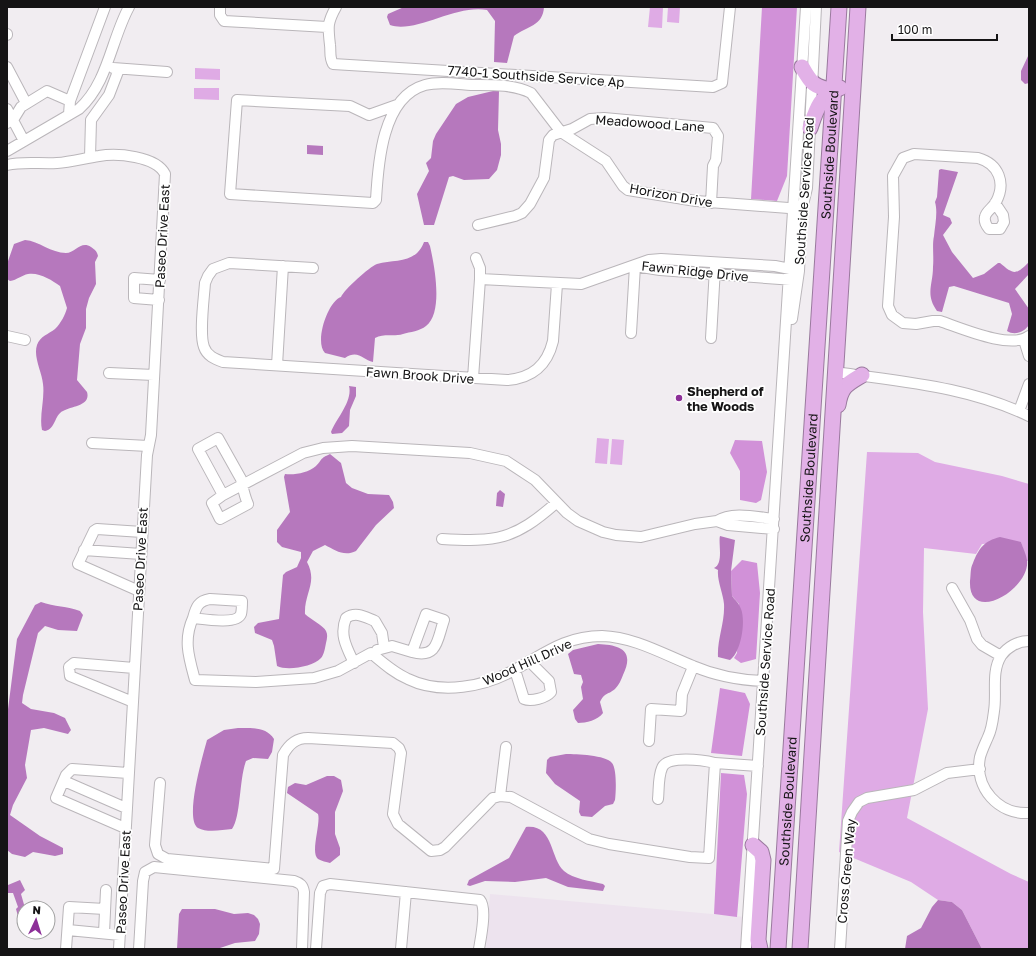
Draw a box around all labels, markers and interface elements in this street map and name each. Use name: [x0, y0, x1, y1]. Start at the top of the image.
scale bar: [892, 16, 997, 42]
text: 100 m: [898, 22, 932, 37]
street label: 7740-1 Southside Service Ap: [447, 62, 625, 90]
street label: Southside Boulevard: [817, 90, 842, 220]
street label: Meadowood Lane: [595, 111, 705, 135]
street label: Southside Service Road: [791, 117, 817, 265]
street label: Horizon Drive: [628, 180, 714, 210]
street label: Paseo Drive East: [151, 184, 173, 288]
street label: Fawn Ridge Drive: [641, 257, 749, 285]
street label: Fawn Brook Drive: [365, 363, 475, 387]
place label: Shepherd of the Woods: [687, 383, 764, 414]
marker: Shepherd of the Woods: [674, 393, 684, 403]
street label: Southside Boulevard: [796, 413, 821, 543]
street label: Paseo Drive East: [129, 507, 151, 611]
street label: Southside Service Road: [752, 588, 778, 736]
street label: Wood Hill Drive: [480, 635, 574, 689]
street label: Southside Boulevard: [775, 736, 800, 866]
street label: Cross Green Way: [833, 817, 859, 924]
street label: Paseo Drive East: [112, 830, 134, 934]
north arrow: [16, 900, 56, 940]
text: N: [32, 903, 41, 916]

